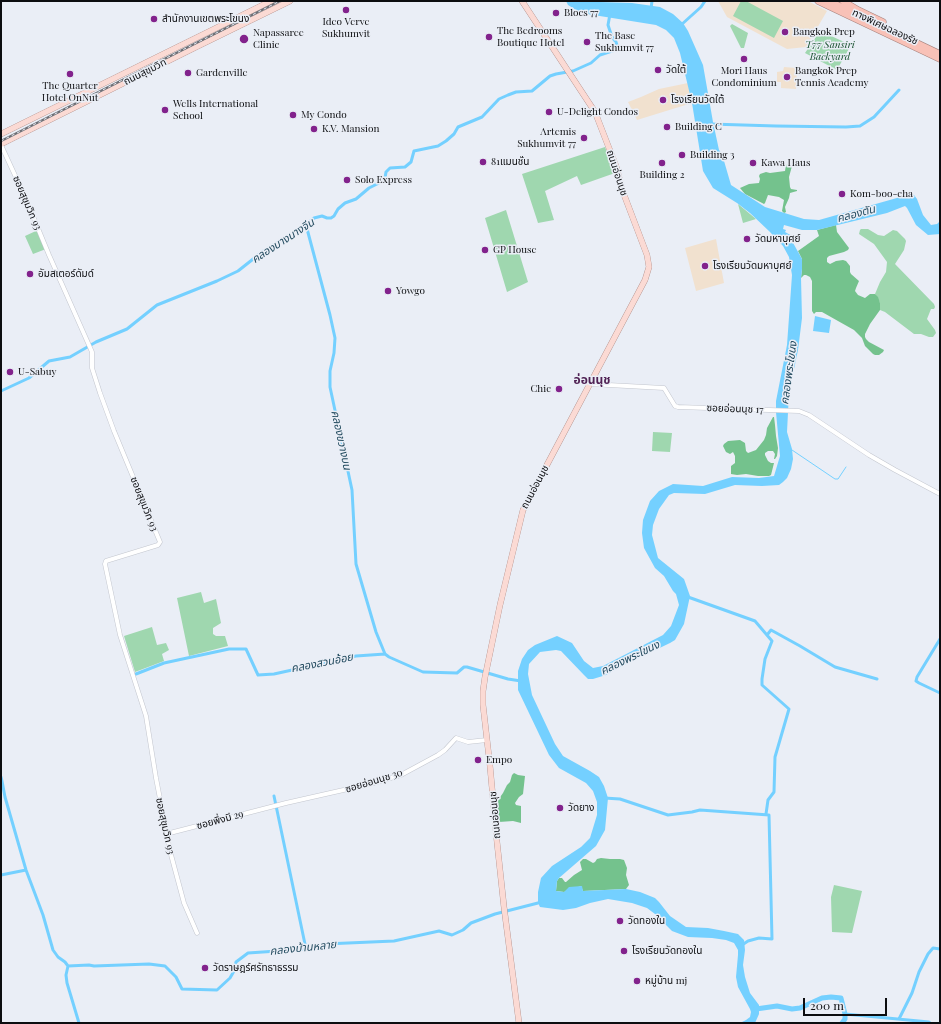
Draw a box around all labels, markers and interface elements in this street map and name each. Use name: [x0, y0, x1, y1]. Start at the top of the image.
marker: Ideo Verve Sukhumvit: [341, 5, 351, 15]
place label: Blocs 77: [564, 7, 598, 19]
street label: ทางพิเศษฉลองรัช: [850, 7, 920, 47]
marker: Blocs 77: [551, 8, 561, 18]
place label: สำนักงานเขตพระโขนง: [162, 13, 249, 25]
marker: สำนักงานเขตพระโขนง: [149, 14, 159, 24]
place label: Ideo Verve Sukhumvit: [322, 16, 370, 40]
place label: The Bedrooms Boutique Hotel: [497, 25, 564, 48]
place label: Bangkok Prep: [793, 26, 855, 38]
place label: Napassaree Clinic: [253, 27, 304, 50]
marker: Bangkok Prep: [780, 27, 790, 37]
place label: The Base Sukhumvit 77: [595, 30, 654, 54]
marker: The Bedrooms Boutique Hotel: [484, 32, 494, 42]
marker: Napassaree Clinic: [238, 33, 250, 45]
marker: The Base Sukhumvit 77: [582, 37, 592, 47]
park label: T77 Sansiri Backyard: [805, 39, 855, 62]
marker: Mori Haus Condominium: [739, 54, 749, 64]
street label: ถนนสุขุมวิท: [122, 56, 168, 88]
place label: วัดใต้: [666, 64, 686, 76]
marker: วัดใต้: [653, 65, 663, 75]
place label: Mori Haus Condominium: [711, 65, 777, 88]
place label: Bangkok Prep Tennis Academy: [795, 65, 869, 88]
place label: Gardenville: [196, 67, 247, 79]
marker: Gardenville: [183, 68, 193, 78]
marker: The Quarter Hotel OnNut: [65, 69, 75, 79]
marker: Bangkok Prep Tennis Academy: [782, 72, 792, 82]
place label: The Quarter Hotel OnNut: [42, 80, 98, 104]
place label: โรงเรียนวัดใต้: [671, 94, 724, 106]
marker: โรงเรียนวัดใต้: [658, 95, 668, 105]
place label: Wells International School: [173, 98, 258, 122]
marker: Wells International School: [160, 105, 170, 115]
place label: U-Delight Condos: [557, 106, 638, 118]
marker: U-Delight Condos: [544, 107, 554, 117]
place label: My Condo: [301, 109, 347, 121]
marker: My Condo: [288, 110, 298, 120]
place label: Building C: [675, 121, 722, 133]
marker: Building C: [662, 122, 672, 132]
place label: K.V. Mansion: [322, 123, 379, 135]
marker: K.V. Mansion: [309, 124, 319, 134]
place label: Artemis Sukhumvit 77: [517, 126, 576, 150]
marker: Artemis Sukhumvit 77: [579, 133, 589, 143]
street label: ถนนอ่อนนุช: [604, 149, 630, 197]
place label: Building 3: [690, 149, 735, 161]
marker: Building 3: [677, 150, 687, 160]
place label: 81แมนชั่น: [491, 156, 529, 168]
marker: 81แมนชั่น: [478, 157, 488, 167]
place label: Kawa Haus: [761, 157, 810, 169]
marker: Building 2: [657, 158, 667, 168]
marker: Kawa Haus: [748, 158, 758, 168]
place label: Building 2: [640, 169, 684, 181]
street label: ซอยสุขุมวิท 93: [10, 174, 44, 232]
place label: Solo Express: [355, 174, 412, 186]
marker: Solo Express: [342, 175, 352, 185]
place label: Kom-boo-cha: [850, 188, 913, 200]
marker: Kom-boo-cha: [837, 189, 847, 199]
water label: คลองตัน: [835, 203, 877, 225]
water label: คลองบางนางจีน: [249, 216, 317, 266]
place label: วัดมหาบุศย์: [755, 233, 800, 245]
marker: วัดมหาบุศย์: [742, 234, 752, 244]
place label: GP House: [493, 244, 537, 256]
marker: GP House: [480, 245, 490, 255]
place label: โรงเรียนวัดมหาบุศย์: [713, 260, 791, 272]
marker: โรงเรียนวัดมหาบุศย์: [700, 261, 710, 271]
place label: อัมสเตอร์ดัมด์: [38, 268, 94, 280]
marker: อัมสเตอร์ดัมด์: [25, 269, 35, 279]
place label: Yowgo: [396, 285, 425, 297]
marker: Yowgo: [383, 286, 393, 296]
water label: คลองพระโขนง: [778, 340, 800, 406]
place label: U-Sabuy: [18, 366, 57, 378]
marker: U-Sabuy: [5, 367, 15, 377]
district label: อ่อนนุช: [574, 373, 610, 387]
place label: Chic: [530, 383, 551, 395]
marker: Chic: [554, 384, 564, 394]
street label: ซอยอ่อนนุช 17: [706, 402, 764, 416]
water label: คลองขวางบน: [328, 409, 354, 471]
street label: ถนนอ่อนนุช: [519, 463, 551, 511]
street label: ซอยสุขุมวิท 93: [128, 475, 160, 533]
water label: คลองพระโขนง: [598, 638, 662, 678]
water label: คลองสวนอ้อย: [290, 651, 354, 675]
place label: Empo: [486, 754, 512, 766]
marker: Empo: [473, 755, 483, 765]
street label: ซอยอ่อนนุช 30: [344, 767, 404, 795]
street label: ถนนอ่อนนุช: [487, 791, 503, 839]
street label: ซอยสุขุมวิท 93: [153, 797, 177, 855]
place label: วัดยาง: [568, 802, 594, 814]
marker: วัดยาง: [555, 803, 565, 813]
street label: ซอยพึ่งมี 29: [195, 808, 245, 832]
place label: วัดทองใน: [628, 915, 665, 927]
marker: วัดทองใน: [615, 916, 625, 926]
water label: คลองบ้านหลาย: [269, 938, 337, 958]
place label: โรงเรียนวัดทองใน: [632, 945, 702, 957]
marker: โรงเรียนวัดทองใน: [619, 946, 629, 956]
place label: วัดราษฎร์ศรัทธาธรรม: [213, 962, 298, 974]
marker: วัดราษฎร์ศรัทธาธรรม: [200, 963, 210, 973]
place label: หมู่บ้าน mj: [645, 975, 687, 987]
marker: หมู่บ้าน mj: [632, 976, 642, 986]
scale bar: [805, 990, 889, 1016]
text: 200 m: [810, 997, 844, 1013]

